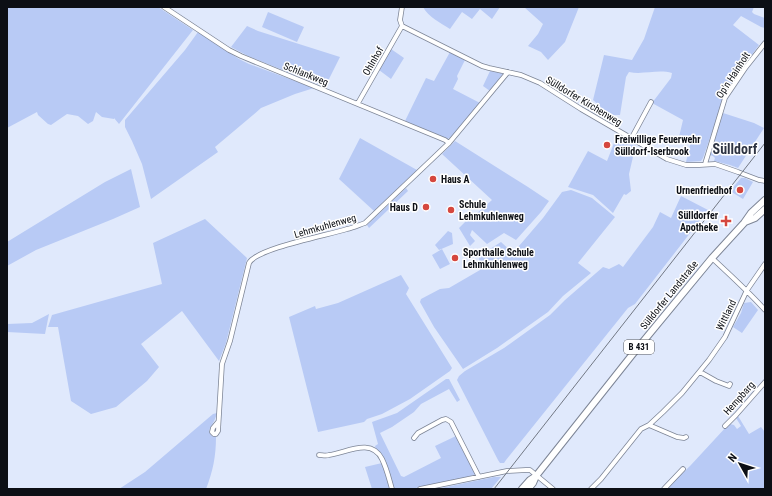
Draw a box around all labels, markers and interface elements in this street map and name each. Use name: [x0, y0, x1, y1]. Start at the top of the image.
street label: Ohlnhof: [360, 44, 386, 77]
street label: Op'n Hainholt: [714, 50, 752, 100]
street label: Schlankweg: [282, 60, 330, 88]
street label: Sülldorfer Kirchenweg: [544, 74, 624, 128]
place label: Freiwillige Feuerwehr Sülldorf-Iserbrook: [615, 134, 701, 157]
marker: Freiwillige Feuerwehr Sülldorf-Iserbrook: [602, 140, 612, 150]
district label: Sülldorf: [713, 141, 758, 157]
marker: Haus A: [428, 174, 438, 184]
place label: Haus A: [441, 174, 470, 185]
place label: Urnenfriedhof: [676, 185, 733, 196]
marker: Urnenfriedhof: [735, 185, 745, 195]
place label: Schule Lehmkuhlenweg: [459, 199, 524, 222]
place label: Haus D: [390, 202, 418, 213]
marker: Haus D: [421, 202, 431, 212]
marker: Schule Lehmkuhlenweg: [446, 205, 456, 215]
place label: Sülldorfer Apotheke: [678, 210, 719, 233]
street label: Lehmkuhlenweg: [293, 212, 357, 240]
marker: Sülldorfer Apotheke: [721, 216, 731, 226]
place label: Sporthalle Schule Lehmkuhlenweg: [463, 247, 534, 270]
marker: Sporthalle Schule Lehmkuhlenweg: [450, 253, 460, 263]
street label: Sülldorfer Landstraße: [638, 258, 700, 332]
street label: Wittland: [714, 298, 738, 332]
road number: B 431: [624, 340, 654, 354]
street label: Hempbarg: [721, 379, 757, 417]
north arrow: [720, 444, 760, 484]
text: N: [725, 451, 740, 465]

